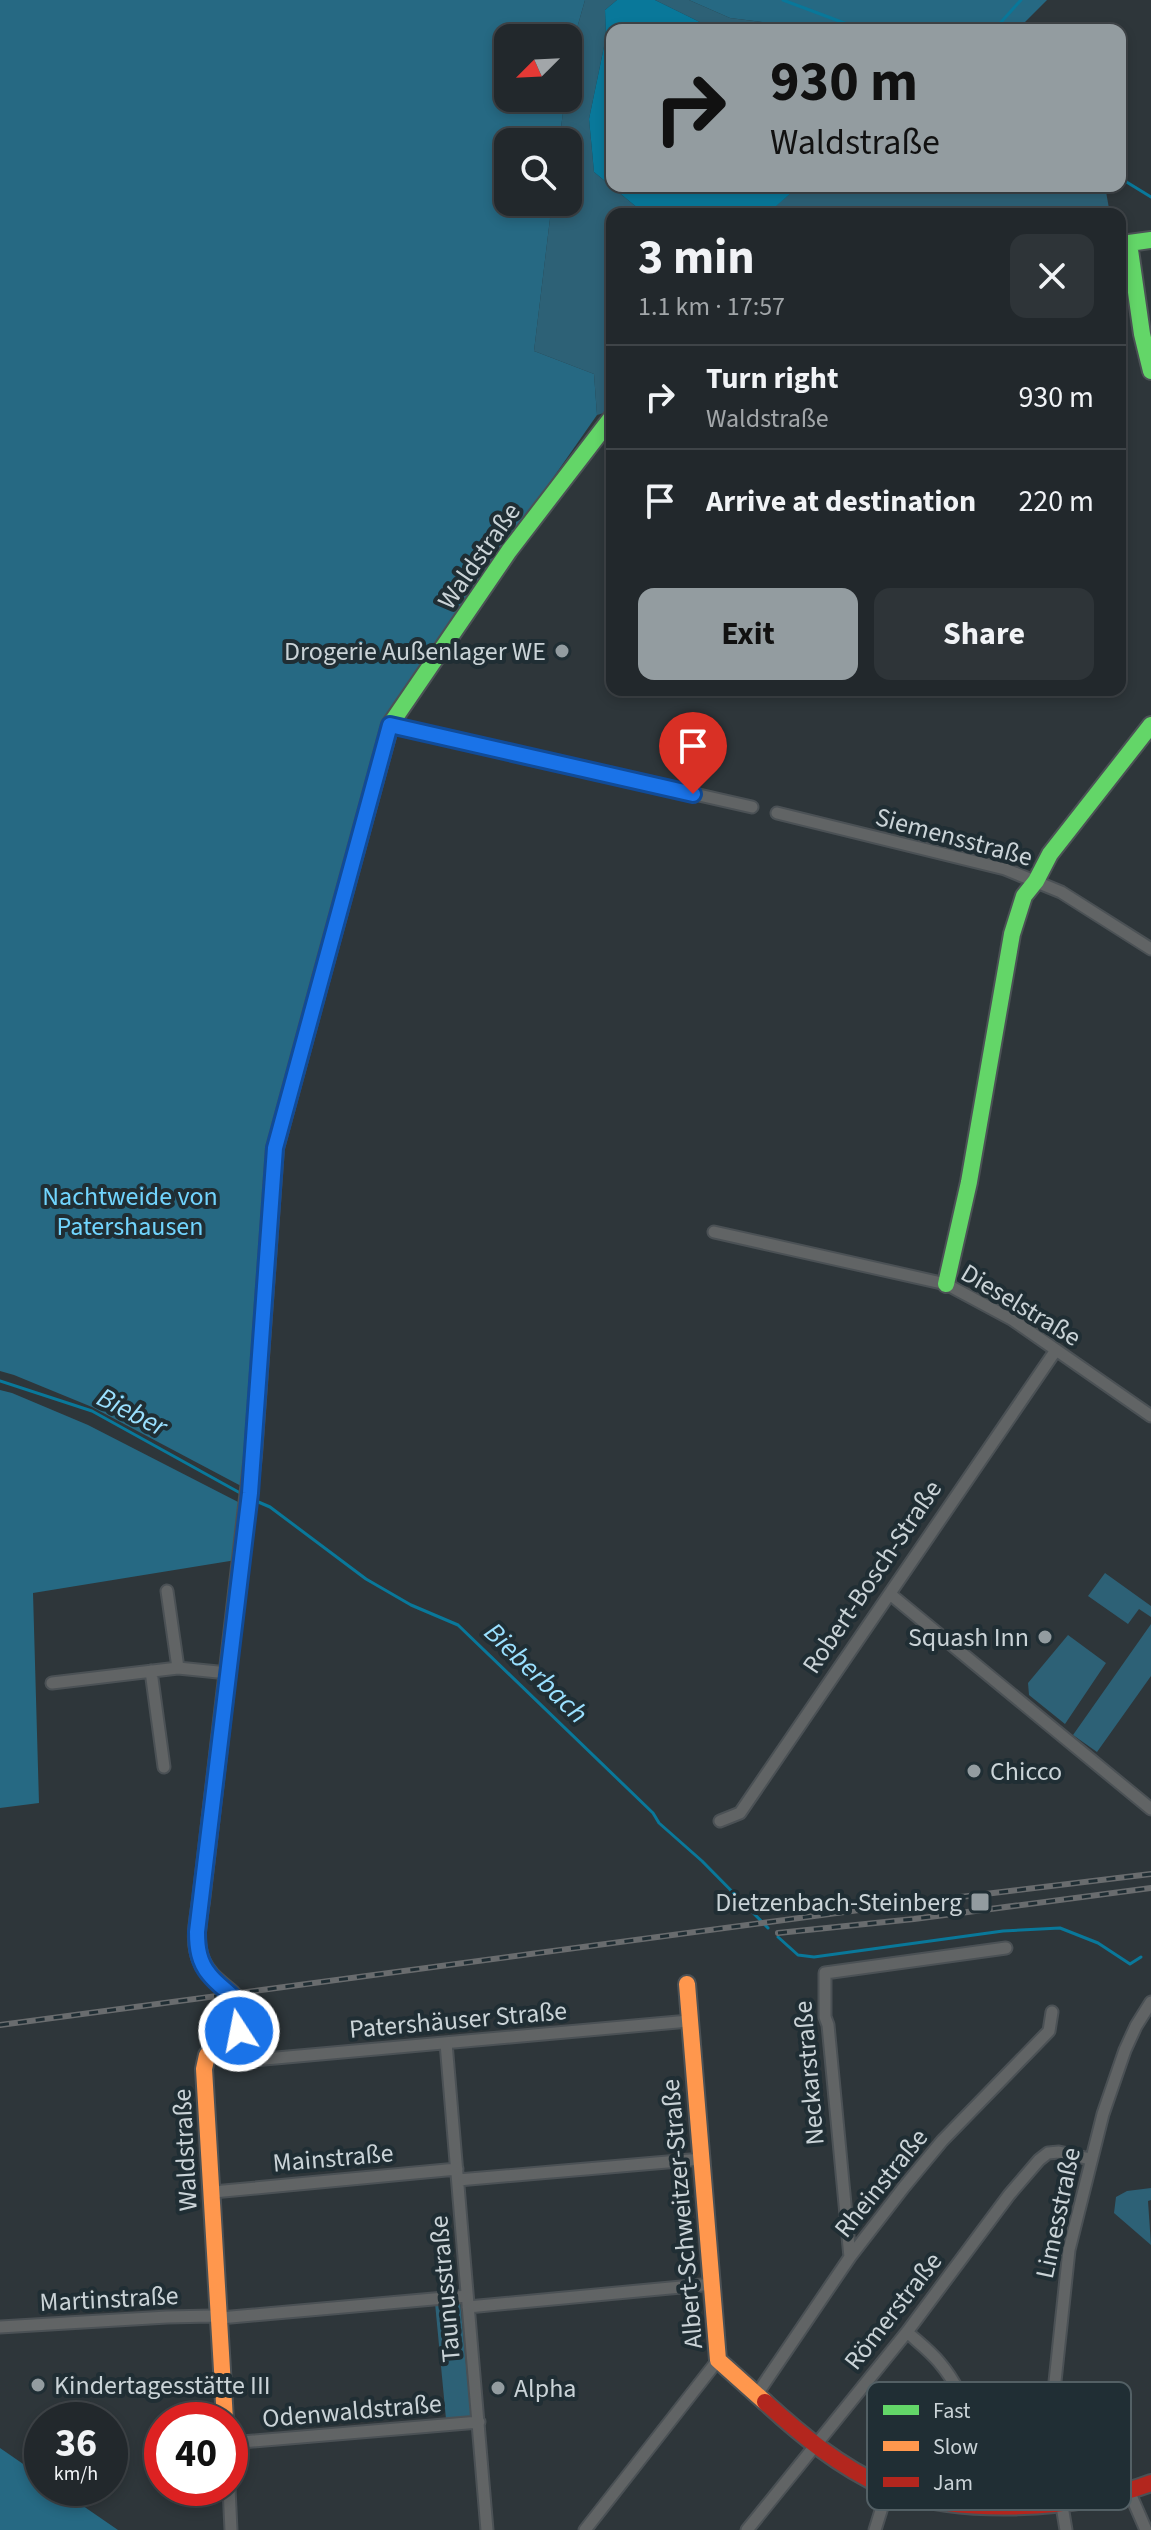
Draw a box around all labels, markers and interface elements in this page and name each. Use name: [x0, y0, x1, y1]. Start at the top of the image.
north arrow: [494, 24, 582, 112]
map controls: [494, 24, 582, 216]
text: 930 m: [770, 43, 918, 122]
icon: right: [638, 56, 742, 160]
text: Waldstraße: [770, 117, 940, 168]
button: search: [494, 128, 582, 216]
text: 3 min: [638, 224, 755, 292]
button: close: [1010, 234, 1094, 318]
text: 1.1 km · 17:57: [638, 288, 785, 325]
text: Turn right: [706, 357, 838, 400]
icon: right: [638, 375, 682, 419]
text: 930 m: [1018, 376, 1094, 419]
text: Waldstraße: [706, 400, 829, 437]
icon: arrive: [638, 479, 682, 523]
text: Arrive at destination: [706, 480, 976, 523]
text: 220 m: [1018, 480, 1094, 523]
street label: Waldstraße: [429, 495, 529, 617]
button: Exit: [638, 588, 858, 680]
button: Share: [874, 588, 1094, 680]
place label: Drogerie Außenlager WE: [284, 633, 546, 670]
marker: Drogerie Außenlager WE: [553, 642, 571, 660]
pin: [659, 712, 727, 794]
icon: arrive: [671, 724, 715, 768]
street label: Siemensstraße: [871, 798, 1037, 876]
park label: Nachtweide von Patershausen: [42, 1178, 218, 1245]
street label: Dieselstraße: [954, 1255, 1088, 1355]
water label: Bieber: [90, 1377, 175, 1447]
street label: Robert-Bosch-Straße: [793, 1473, 951, 1681]
water label: Bieberbach: [475, 1613, 597, 1733]
place label: Squash Inn: [908, 1619, 1029, 1656]
marker: Squash Inn: [1036, 1628, 1054, 1646]
place label: Chicco: [990, 1753, 1062, 1790]
marker: Chicco: [965, 1762, 983, 1780]
place label: Dietzenbach-Steinberg: [715, 1884, 962, 1921]
marker: Dietzenbach-Steinberg: [969, 1891, 991, 1913]
position arrow: [197, 1989, 281, 2073]
street label: Patershäuser Straße: [348, 1992, 568, 2048]
street label: Neckarstraße: [784, 1999, 834, 2147]
street label: Albert-Schweitzer-Straße: [652, 2078, 712, 2350]
street label: Waldstraße: [163, 2088, 207, 2212]
street label: Rheinstraße: [825, 2120, 937, 2246]
street label: Mainstraße: [271, 2134, 395, 2182]
street label: Limesstraße: [1026, 2144, 1090, 2282]
street label: Taunusstraße: [420, 2214, 470, 2364]
street label: Römerstraße: [835, 2244, 951, 2378]
street label: Martinstraße: [39, 2277, 179, 2321]
place label: Kindertagesstätte III: [54, 2367, 271, 2404]
place label: Alpha: [514, 2370, 576, 2407]
marker: Kindertagesstätte III: [29, 2376, 47, 2394]
marker: Alpha: [489, 2379, 507, 2397]
legend: [867, 2382, 1131, 2510]
street label: Odenwaldstraße: [261, 2385, 443, 2437]
text: Fast: [933, 2395, 971, 2427]
speed limit sign: 40: [144, 2402, 248, 2506]
text: 36: [55, 2415, 97, 2472]
text: Slow: [933, 2431, 978, 2463]
text: km/h: [54, 2460, 98, 2488]
text: Jam: [933, 2467, 973, 2499]

